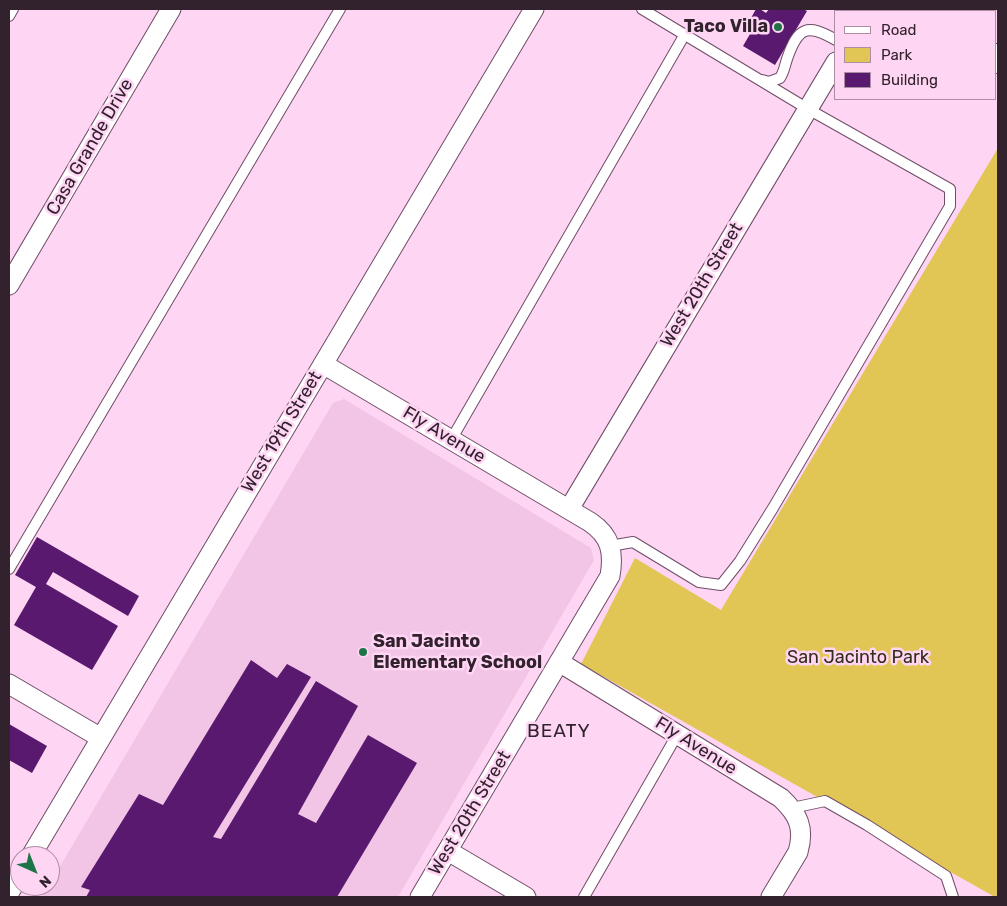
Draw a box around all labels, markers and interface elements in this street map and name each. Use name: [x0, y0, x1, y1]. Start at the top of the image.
legend: [834, 10, 997, 100]
place label: Taco Villa: [684, 16, 768, 38]
marker: Taco Villa: [772, 21, 784, 33]
text: Road: [881, 21, 917, 39]
text: Park: [881, 46, 912, 64]
text: Building: [881, 71, 938, 89]
street label: Casa Grande Drive: [42, 75, 138, 219]
street label: West 20th Street: [656, 219, 748, 351]
street label: West 19th Street: [237, 367, 327, 497]
street label: Fly Avenue: [399, 402, 489, 468]
place label: San Jacinto Elementary School: [373, 631, 542, 674]
marker: San Jacinto Elementary School: [357, 646, 369, 658]
park label: San Jacinto Park: [787, 647, 929, 669]
street label: Fly Avenue: [651, 712, 741, 780]
district label: BEATY: [526, 721, 592, 743]
street label: West 20th Street: [424, 747, 516, 879]
north arrow: [10, 846, 60, 896]
text: N: [36, 872, 55, 891]

